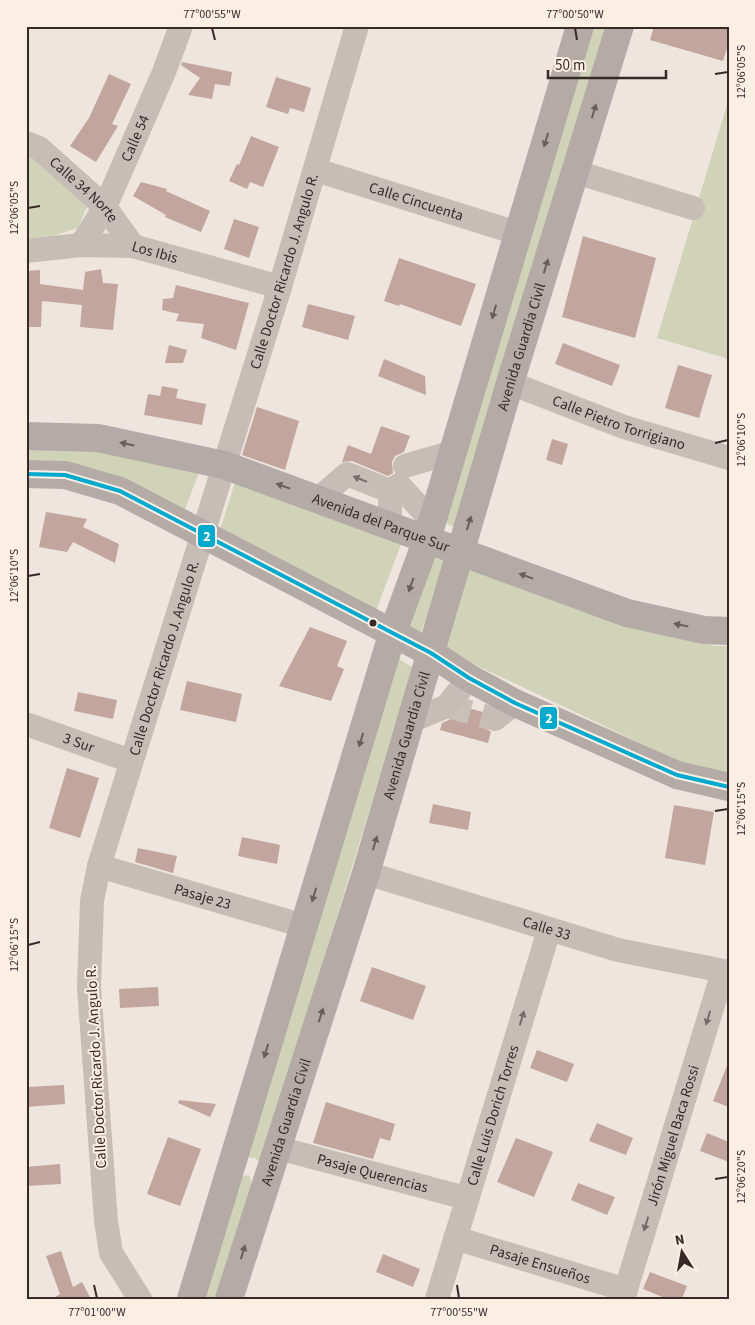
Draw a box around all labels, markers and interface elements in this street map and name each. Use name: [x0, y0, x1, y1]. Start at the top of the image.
text: 77°00'55"W: [183, 6, 241, 23]
text: 77°00'50"W: [546, 6, 604, 23]
text: 12°06'05"S: [733, 45, 750, 99]
scale bar: [548, 48, 665, 80]
text: 50 m: [555, 55, 585, 76]
one-way arrow: [591, 104, 599, 119]
street label: Calle 54: [116, 111, 155, 165]
one-way arrow: [541, 133, 549, 148]
street label: Calle 34 Norte: [45, 152, 123, 227]
street label: Calle Doctor Ricardo J. Angulo R.: [245, 171, 324, 372]
street label: Calle Cincuenta: [366, 177, 466, 227]
text: 12°06'05"S: [6, 181, 23, 235]
street label: Los Ibis: [129, 236, 180, 269]
one-way arrow: [543, 259, 551, 274]
street label: Avenida Guardia Civil: [492, 280, 551, 414]
one-way arrow: [489, 305, 497, 320]
street label: Calle Pietro Torrigiano: [549, 390, 688, 456]
text: 12°06'10"S: [733, 413, 750, 467]
one-way arrow: [119, 440, 134, 448]
one-way arrow: [353, 475, 367, 483]
one-way arrow: [275, 482, 290, 490]
street label: Avenida del Parque Sur: [309, 488, 453, 558]
one-way arrow: [465, 515, 473, 530]
line badge: 2: [197, 524, 216, 548]
text: 2: [203, 527, 211, 547]
text: 12°06'10"S: [6, 549, 23, 603]
street label: Calle Doctor Ricardo J. Angulo R.: [124, 558, 205, 759]
one-way arrow: [518, 572, 533, 580]
one-way arrow: [407, 578, 415, 593]
unlabelled marker: [368, 618, 378, 628]
one-way arrow: [672, 620, 688, 628]
street label: Avenida Guardia Civil: [378, 669, 436, 802]
line badge: 2: [539, 706, 558, 730]
text: 2: [545, 709, 553, 729]
street label: 3 Sur: [60, 728, 98, 759]
one-way arrow: [356, 732, 364, 747]
text: 12°06'15"S: [733, 782, 750, 836]
one-way arrow: [372, 835, 380, 850]
street label: Pasaje 23: [172, 879, 233, 915]
one-way arrow: [309, 888, 317, 903]
street label: Calle 33: [520, 911, 573, 946]
text: 12°06'15"S: [6, 918, 23, 972]
street label: Calle Doctor Ricardo J. Angulo R.: [81, 965, 112, 1169]
one-way arrow: [318, 1007, 325, 1022]
one-way arrow: [519, 1010, 527, 1025]
one-way arrow: [704, 1011, 712, 1026]
street label: Calle Luis Dorich Torres: [462, 1042, 525, 1188]
one-way arrow: [262, 1043, 270, 1058]
street label: Avenida Guardia Civil: [256, 1056, 317, 1189]
street label: Jirón Miguel Baca Rossi: [642, 1063, 705, 1209]
street label: Pasaje Querencias: [315, 1149, 430, 1198]
text: 12°06'20"S: [733, 1150, 750, 1204]
one-way arrow: [641, 1216, 649, 1231]
north arrow: [658, 1228, 708, 1278]
text: N: [673, 1230, 686, 1251]
street label: Pasaje Ensueños: [487, 1239, 593, 1290]
one-way arrow: [240, 1245, 248, 1260]
text: 77°01'00"W: [68, 1304, 126, 1321]
text: 77°00'55"W: [430, 1304, 488, 1321]

